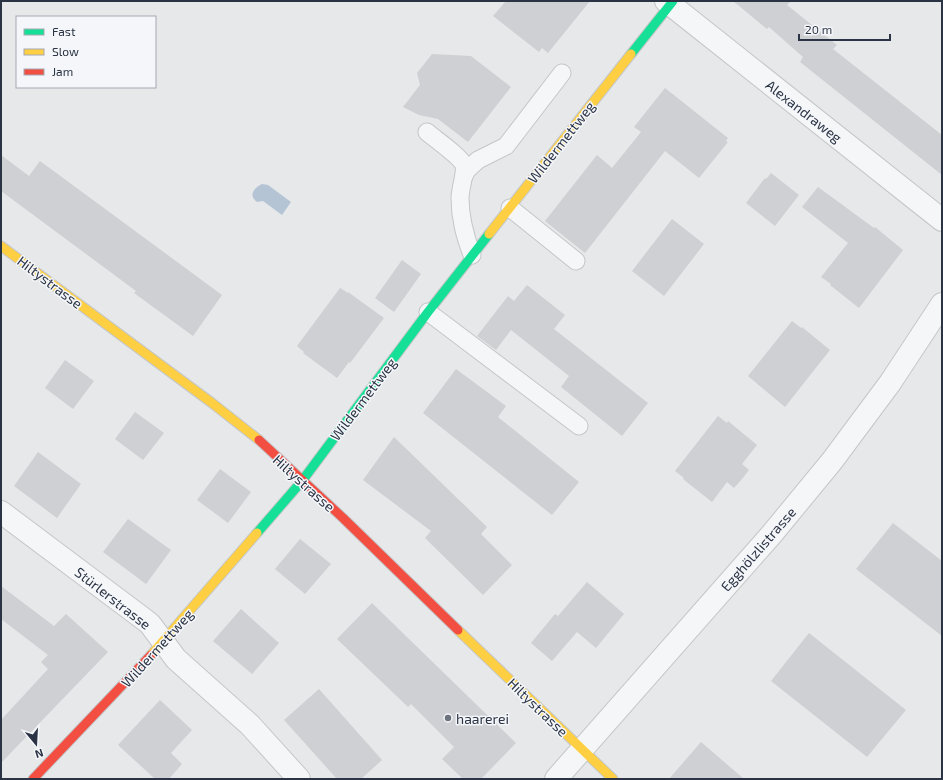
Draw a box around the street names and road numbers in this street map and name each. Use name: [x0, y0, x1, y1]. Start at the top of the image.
street label: Alexandraweg: [763, 76, 846, 146]
street label: Wildermettweg: [524, 97, 598, 186]
street label: Hiltystrasse: [14, 252, 86, 312]
street label: Wildermettweg: [326, 354, 400, 444]
street label: Hiltystrasse: [270, 451, 338, 515]
street label: Egghölzlistrasse: [717, 503, 799, 595]
street label: Stürlerstrasse: [72, 563, 154, 633]
street label: Wildermettweg: [117, 605, 197, 691]
street label: Hiltystrasse: [504, 674, 572, 740]

